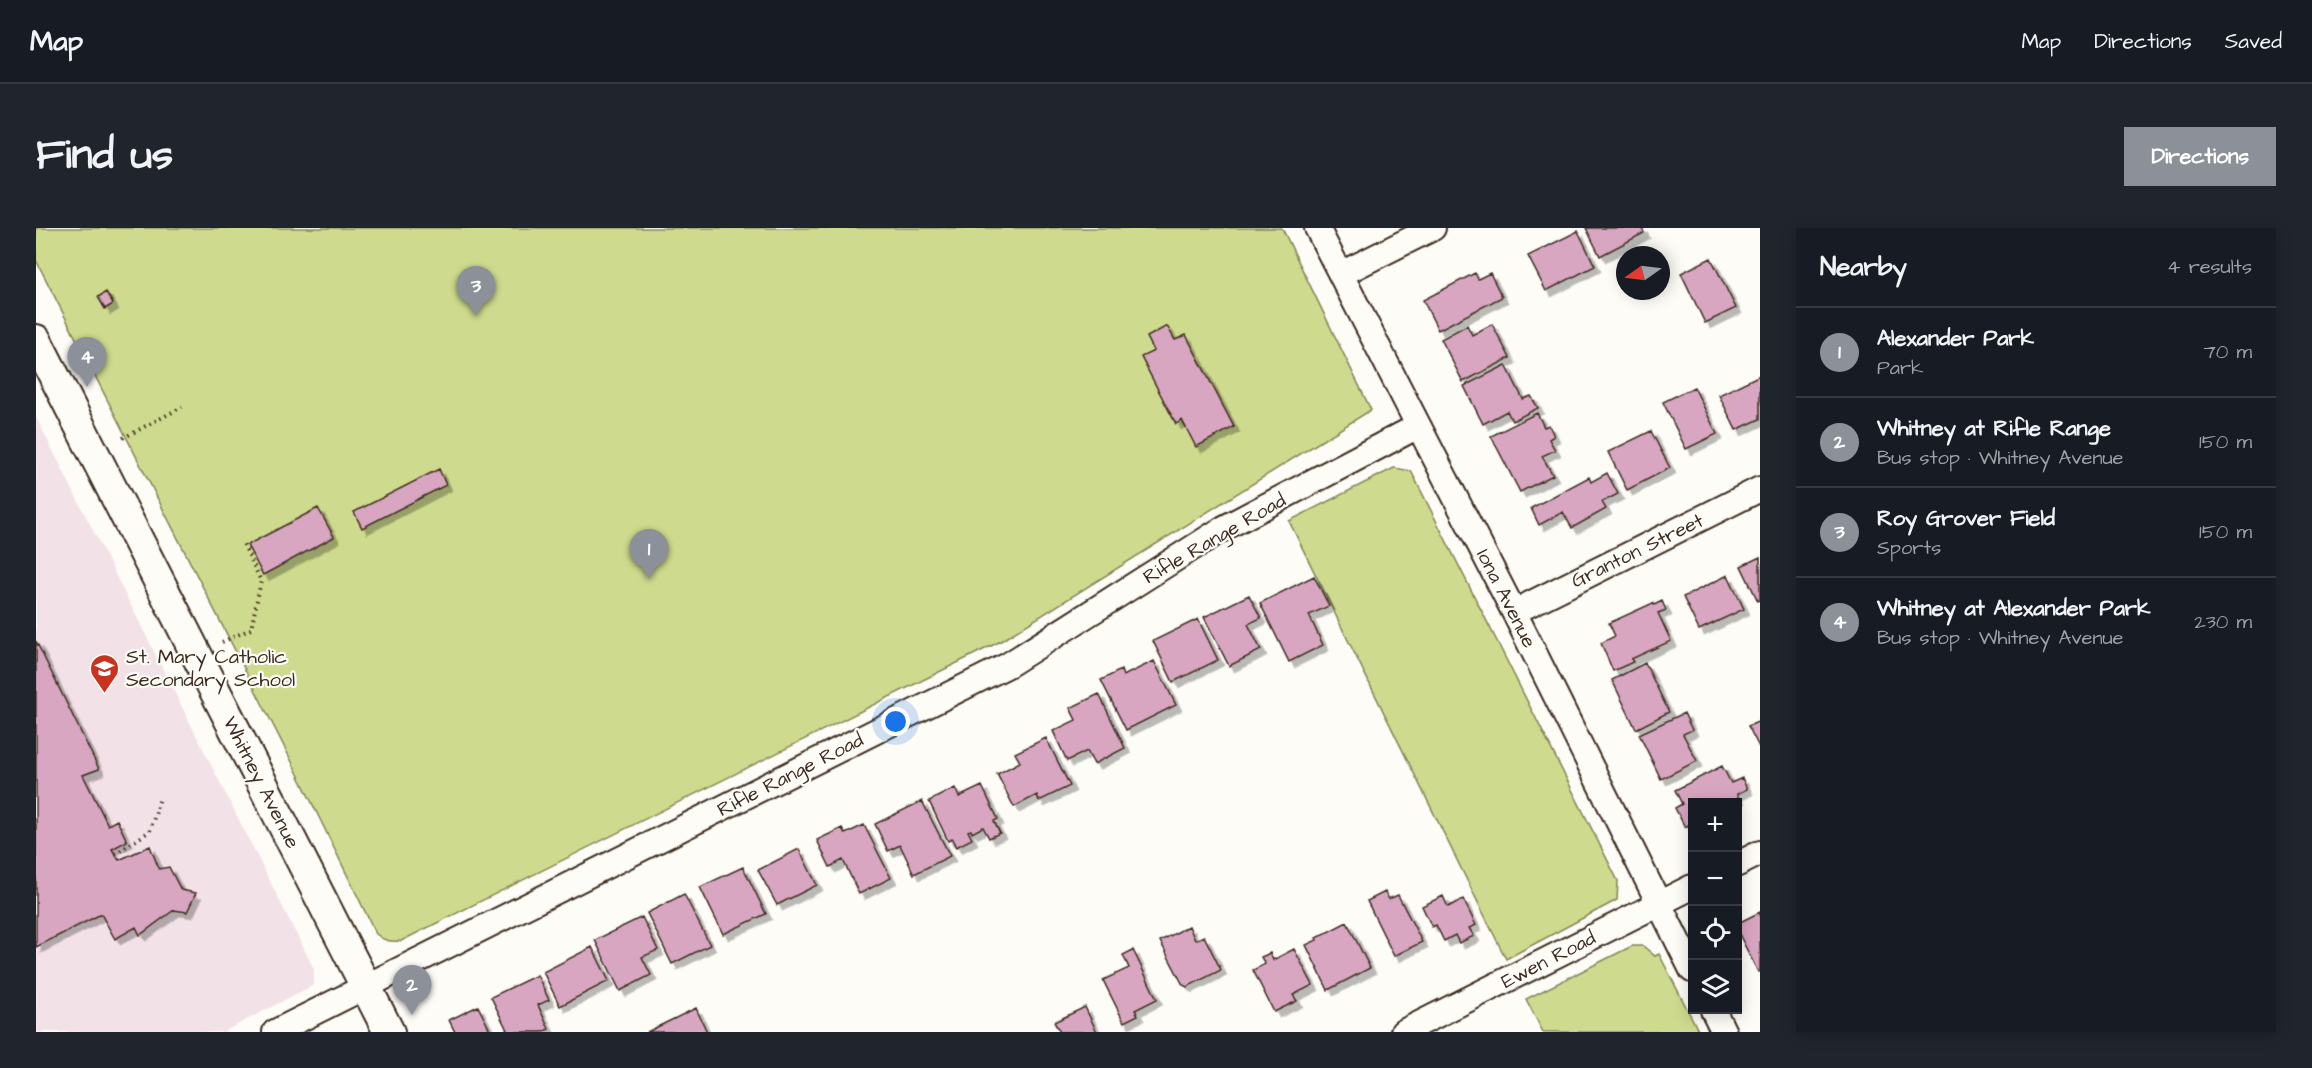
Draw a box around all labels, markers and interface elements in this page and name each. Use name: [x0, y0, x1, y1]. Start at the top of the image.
text: Map: [30, 22, 83, 61]
text: Map: [2021, 27, 2061, 56]
text: Directions: [2094, 27, 2192, 56]
text: Saved: [2225, 27, 2282, 56]
text: Find us: [36, 127, 173, 185]
button: Directions: [2124, 127, 2276, 186]
north arrow: [1616, 246, 1670, 300]
text: Nearby: [1820, 249, 1907, 285]
text: 4 results: [2167, 253, 2252, 281]
pin: 3: [456, 266, 496, 316]
text: Alexander Park: [1877, 323, 2034, 354]
pin: 4: [68, 338, 106, 387]
text: 1: [1838, 338, 1841, 366]
text: 70 m: [2204, 338, 2252, 366]
text: Park: [1877, 354, 1923, 382]
text: Whitney at Rifle Range: [1877, 413, 2111, 444]
text: 2: [1834, 428, 1845, 456]
text: 150 m: [2199, 428, 2252, 456]
text: Bus stop · Whitney Avenue: [1877, 444, 2123, 472]
street label: Rifle Range Road: [1138, 487, 1292, 592]
text: Roy Grover Field: [1877, 503, 2055, 534]
street label: Granton Street: [1567, 507, 1708, 595]
text: 3: [1834, 518, 1845, 546]
text: 150 m: [2199, 518, 2252, 546]
pin: 1: [630, 530, 668, 579]
text: Sports: [1877, 534, 1941, 562]
street label: Iona Avenue: [1469, 544, 1543, 653]
text: Whitney at Alexander Park: [1877, 593, 2151, 624]
text: 4: [1833, 608, 1846, 636]
text: 230 m: [2194, 608, 2252, 636]
text: Bus stop · Whitney Avenue: [1877, 624, 2123, 652]
place label: St. Mary Catholic Secondary School: [126, 643, 295, 695]
school or university icon: St. Mary Catholic Secondary School: [89, 652, 121, 694]
your location: [881, 707, 910, 736]
street label: Whitney Avenue: [215, 712, 306, 854]
street label: Rifle Range Road: [713, 726, 869, 825]
map controls: [1688, 798, 1742, 1014]
button: +: [1688, 798, 1742, 852]
button: −: [1688, 852, 1742, 906]
button: locate: [1688, 906, 1742, 960]
street label: Ewen Road: [1496, 924, 1601, 996]
button: layers: [1688, 960, 1742, 1014]
pin: 2: [392, 966, 431, 1015]

